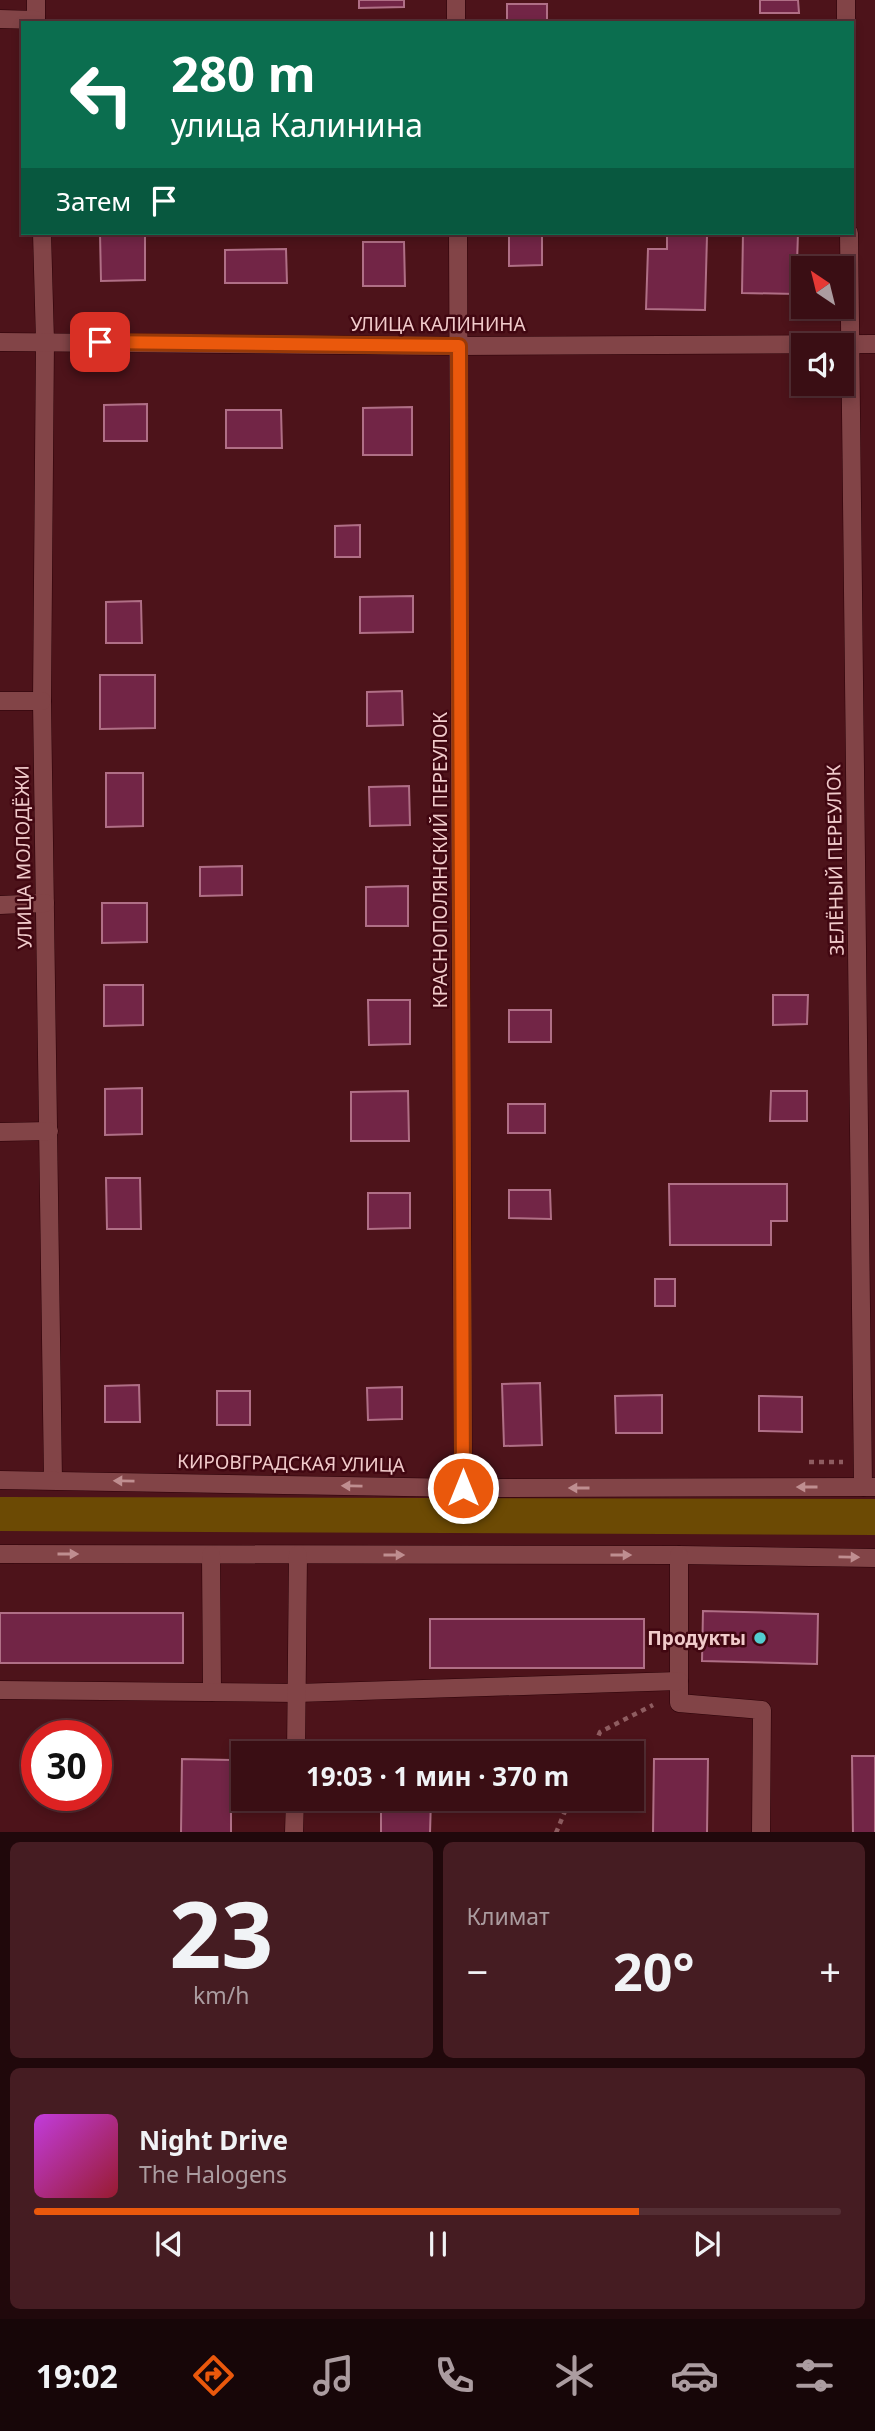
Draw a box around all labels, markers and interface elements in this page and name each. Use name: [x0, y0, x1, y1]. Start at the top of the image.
text: 280 m: [171, 40, 316, 106]
icon: left: [56, 49, 147, 140]
text: улица Калинина: [171, 103, 423, 146]
icon: arrive: [145, 182, 183, 220]
text: Затем: [56, 183, 131, 219]
north arrow: [791, 256, 854, 318]
map controls: [791, 256, 854, 396]
street label: УЛИЦА КАЛИНИНА: [350, 311, 526, 337]
pin: [70, 312, 130, 372]
icon: arrive: [81, 323, 119, 361]
button: sound: [791, 333, 854, 396]
street label: КРАСНОПОЛЯНСКИЙ ПЕРЕУЛОК: [427, 712, 453, 1008]
street label: ЗЕЛЁНЫЙ ПЕРЕУЛОК: [820, 764, 850, 956]
street label: УЛИЦА МОЛОДЁЖИ: [8, 765, 38, 949]
street label: КИРОВГРАДСКАЯ УЛИЦА: [177, 1448, 406, 1478]
position arrow: [426, 1451, 500, 1525]
one-way arrow: [113, 1475, 135, 1487]
one-way arrow: [341, 1480, 363, 1491]
one-way arrow: [796, 1481, 818, 1493]
one-way arrow: [568, 1482, 590, 1494]
one-way arrow: [57, 1548, 79, 1560]
one-way arrow: [383, 1549, 405, 1561]
one-way arrow: [610, 1549, 632, 1561]
one-way arrow: [838, 1551, 860, 1563]
place label: Продукты: [647, 1625, 746, 1651]
marker: Продукты: [752, 1630, 768, 1646]
speed limit sign: 30: [21, 1720, 112, 1811]
text: 19:03 · 1 мин · 370 m: [306, 1758, 569, 1794]
text: 23: [169, 1871, 273, 1995]
text: Климат: [467, 1900, 550, 1932]
text: 20°: [613, 1935, 695, 2006]
text: −: [467, 1945, 488, 1997]
text: +: [819, 1945, 841, 1997]
text: km/h: [193, 1979, 250, 2011]
text: Night Drive: [139, 2122, 288, 2158]
text: The Halogens: [139, 2158, 287, 2190]
icon: previous: [150, 2225, 188, 2263]
icon: pause: [419, 2225, 457, 2263]
icon: next: [688, 2225, 726, 2263]
icon: directions: [189, 2351, 238, 2400]
icon: music: [309, 2351, 358, 2400]
icon: phone: [430, 2351, 479, 2400]
icon: climate: [550, 2351, 599, 2400]
icon: car: [670, 2351, 719, 2400]
icon: filters: [790, 2351, 839, 2400]
text: 19:02: [36, 2354, 118, 2397]

